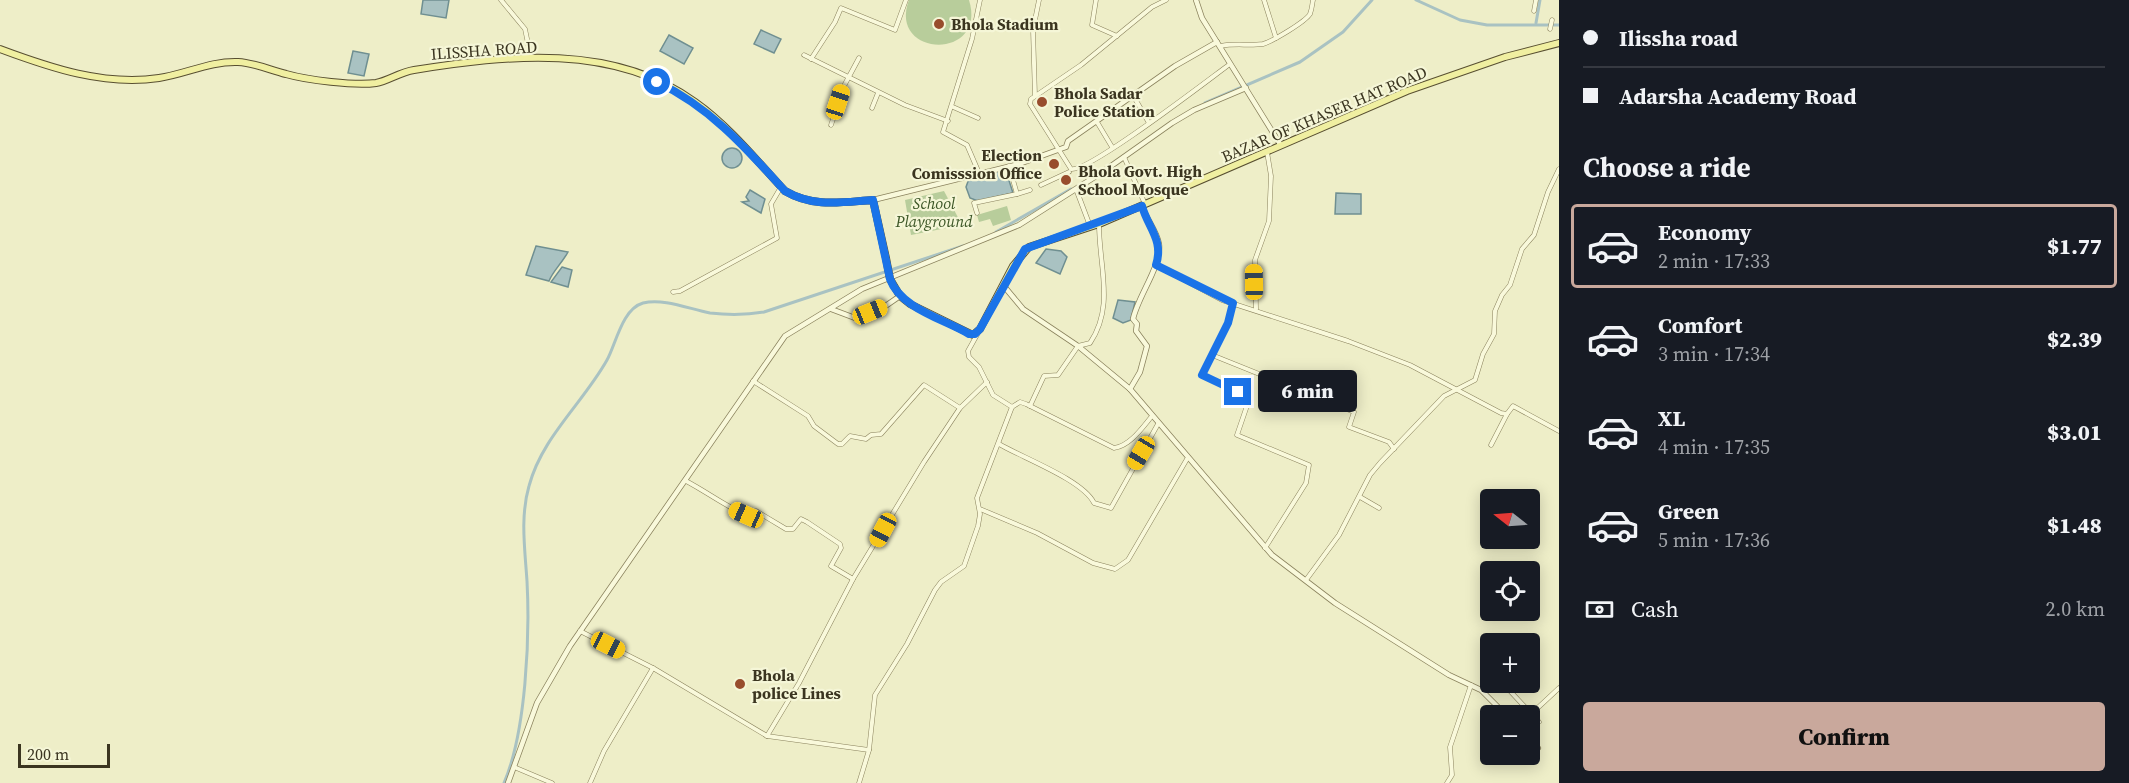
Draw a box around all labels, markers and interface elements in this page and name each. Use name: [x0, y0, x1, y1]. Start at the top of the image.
place label: Bhola Stadium: [951, 13, 1059, 35]
marker: Bhola Stadium: [932, 17, 946, 31]
text: Ilissha road: [1619, 23, 1738, 53]
street label: ILISSHA ROAD: [430, 35, 538, 65]
street label: BAZAR OF KHASER HAT ROAD: [1218, 61, 1430, 167]
route start: [643, 68, 670, 95]
text: Adarsha Academy Road: [1619, 81, 1857, 111]
car: [824, 82, 852, 122]
place label: Bhola Sadar Police Station: [1054, 82, 1155, 122]
marker: Bhola Sadar Police Station: [1035, 95, 1049, 109]
place label: Election Comisssion Office: [912, 144, 1042, 184]
text: Choose a ride: [1583, 149, 1751, 186]
marker: Election Comisssion Office: [1047, 157, 1061, 171]
place label: Bhola Govt. High School Mosque: [1078, 160, 1202, 200]
marker: Bhola Govt. High School Mosque: [1059, 173, 1073, 187]
park label: School Playground: [894, 192, 973, 232]
text: Economy: [1658, 217, 1752, 247]
icon: car: [1586, 219, 1640, 273]
text: $1.77: [2047, 231, 2102, 261]
text: 2 min · 17:33: [1658, 247, 1770, 275]
car: [1245, 264, 1263, 300]
car: [850, 297, 890, 327]
text: Comfort: [1658, 310, 1742, 340]
icon: car: [1586, 312, 1640, 366]
text: $2.39: [2047, 324, 2102, 354]
text: 3 min · 17:34: [1658, 340, 1770, 368]
callout: 6 min: [1259, 371, 1358, 413]
text: 6 min: [1281, 377, 1334, 405]
route end: [1224, 378, 1251, 405]
text: XL: [1658, 403, 1685, 433]
icon: car: [1586, 405, 1640, 459]
text: $3.01: [2047, 417, 2102, 447]
car: [1124, 433, 1158, 473]
text: 4 min · 17:35: [1658, 433, 1770, 461]
north arrow: [1480, 489, 1540, 549]
map controls: [1480, 489, 1540, 765]
text: Green: [1658, 496, 1719, 526]
icon: car: [1586, 498, 1640, 552]
car: [726, 499, 766, 531]
car: [867, 510, 899, 550]
text: $1.48: [2047, 510, 2102, 540]
text: 5 min · 17:36: [1658, 526, 1770, 554]
button: locate: [1480, 561, 1540, 621]
icon: cash: [1583, 593, 1616, 626]
text: Cash: [1631, 594, 1679, 624]
text: 2.0 km: [2045, 595, 2105, 623]
car: [588, 629, 628, 661]
button: +: [1480, 633, 1540, 693]
place label: Bhola police Lines: [752, 664, 841, 704]
marker: Bhola police Lines: [733, 677, 747, 691]
button: Confirm: [1583, 702, 2105, 771]
button: −: [1480, 705, 1540, 765]
scale bar: [18, 741, 110, 768]
text: 200 m: [27, 743, 69, 765]

